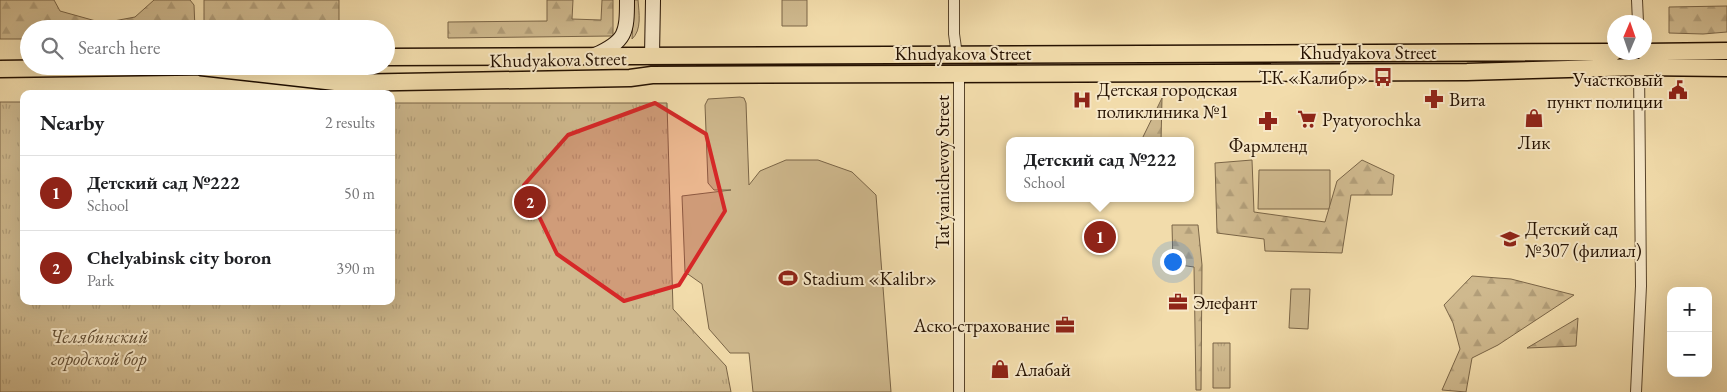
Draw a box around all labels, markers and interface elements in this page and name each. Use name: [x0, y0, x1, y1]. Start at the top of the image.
north arrow: [1607, 15, 1652, 60]
search box: [20, 20, 395, 75]
icon: search: [38, 34, 66, 62]
text: Search here: [78, 35, 160, 60]
street label: Khudyakova Street: [1299, 40, 1437, 65]
street label: Khudyakova Street: [894, 41, 1032, 66]
street label: Khudyakova Street: [489, 46, 627, 73]
place label: ТК «Калибр»: [1259, 65, 1368, 90]
bus stop icon: ТК «Калибр»: [1372, 66, 1394, 88]
place label: Участковый пункт полиции: [1547, 67, 1663, 114]
place label: Детская городская поликлиника №1: [1097, 77, 1238, 124]
public building icon: Участковый пункт полиции: [1667, 79, 1689, 101]
place label: Вита: [1449, 87, 1486, 112]
pharmacy icon: Вита: [1423, 88, 1445, 110]
hospital icon: Детская городская поликлиника №1: [1071, 89, 1093, 111]
street label: Tat'yanichevoy Street: [930, 95, 955, 249]
place label: Pyatyorochka: [1322, 107, 1422, 132]
shop icon: Лик: [1523, 107, 1545, 129]
supermarket icon: Pyatyorochka: [1296, 108, 1318, 130]
text: Nearby: [40, 109, 104, 136]
pharmacy icon: Фармленд: [1257, 110, 1279, 132]
text: 2 results: [325, 112, 375, 133]
place label: Лик: [1518, 130, 1550, 155]
place label: Фармленд: [1229, 133, 1308, 158]
popup: [1006, 137, 1194, 202]
text: Детский сад №222: [1024, 147, 1176, 172]
text: Детский сад №222: [87, 170, 240, 195]
text: School: [1024, 172, 1065, 193]
text: 1: [52, 183, 60, 204]
text: 50 m: [344, 183, 375, 204]
pin: 2: [514, 183, 546, 221]
text: School: [87, 195, 129, 216]
place label: Детский сад №307 (филиал): [1525, 216, 1642, 263]
pin: 1: [1084, 218, 1116, 256]
school or university icon: Детский сад №307 (филиал): [1499, 228, 1521, 250]
text: Chelyabinsk city boron: [87, 245, 272, 270]
your location: [1160, 249, 1186, 275]
text: 2: [52, 258, 60, 279]
text: 390 m: [336, 258, 375, 279]
place label: Stadium «Kalibr»: [803, 266, 937, 291]
sports icon: Stadium «Kalibr»: [777, 267, 799, 289]
text: Park: [87, 270, 114, 291]
map controls: [1667, 287, 1712, 377]
button: +: [1667, 287, 1712, 332]
place label: Элефант: [1193, 290, 1257, 315]
office icon: Элефант: [1167, 291, 1189, 313]
place label: Аско-страхование: [912, 313, 1050, 338]
office icon: Аско-страхование: [1054, 314, 1076, 336]
park label: Челябинский городской бор: [50, 324, 149, 371]
button: −: [1667, 332, 1712, 377]
place label: Алабай: [1014, 357, 1071, 382]
shop icon: Алабай: [989, 358, 1011, 380]

